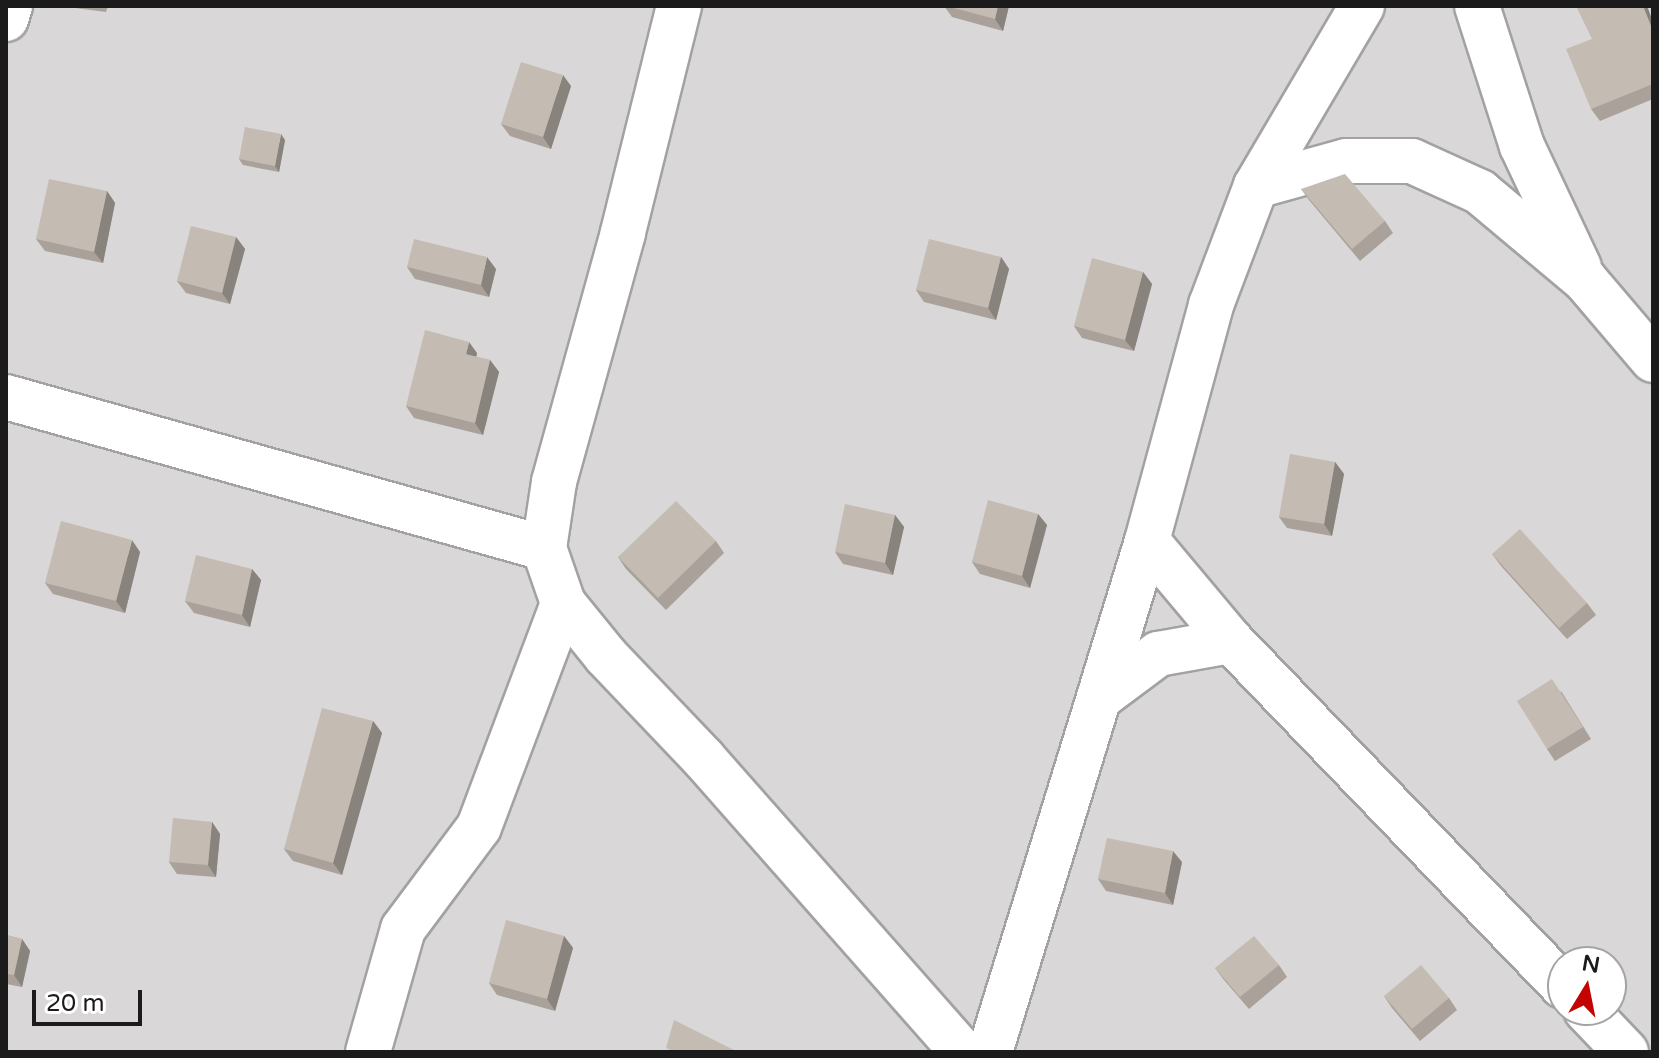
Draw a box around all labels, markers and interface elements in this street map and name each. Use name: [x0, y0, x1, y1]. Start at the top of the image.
north arrow: [1547, 946, 1627, 1026]
text: N: [1580, 950, 1602, 979]
scale bar: [36, 974, 146, 1024]
text: 20 m: [46, 989, 104, 1018]

